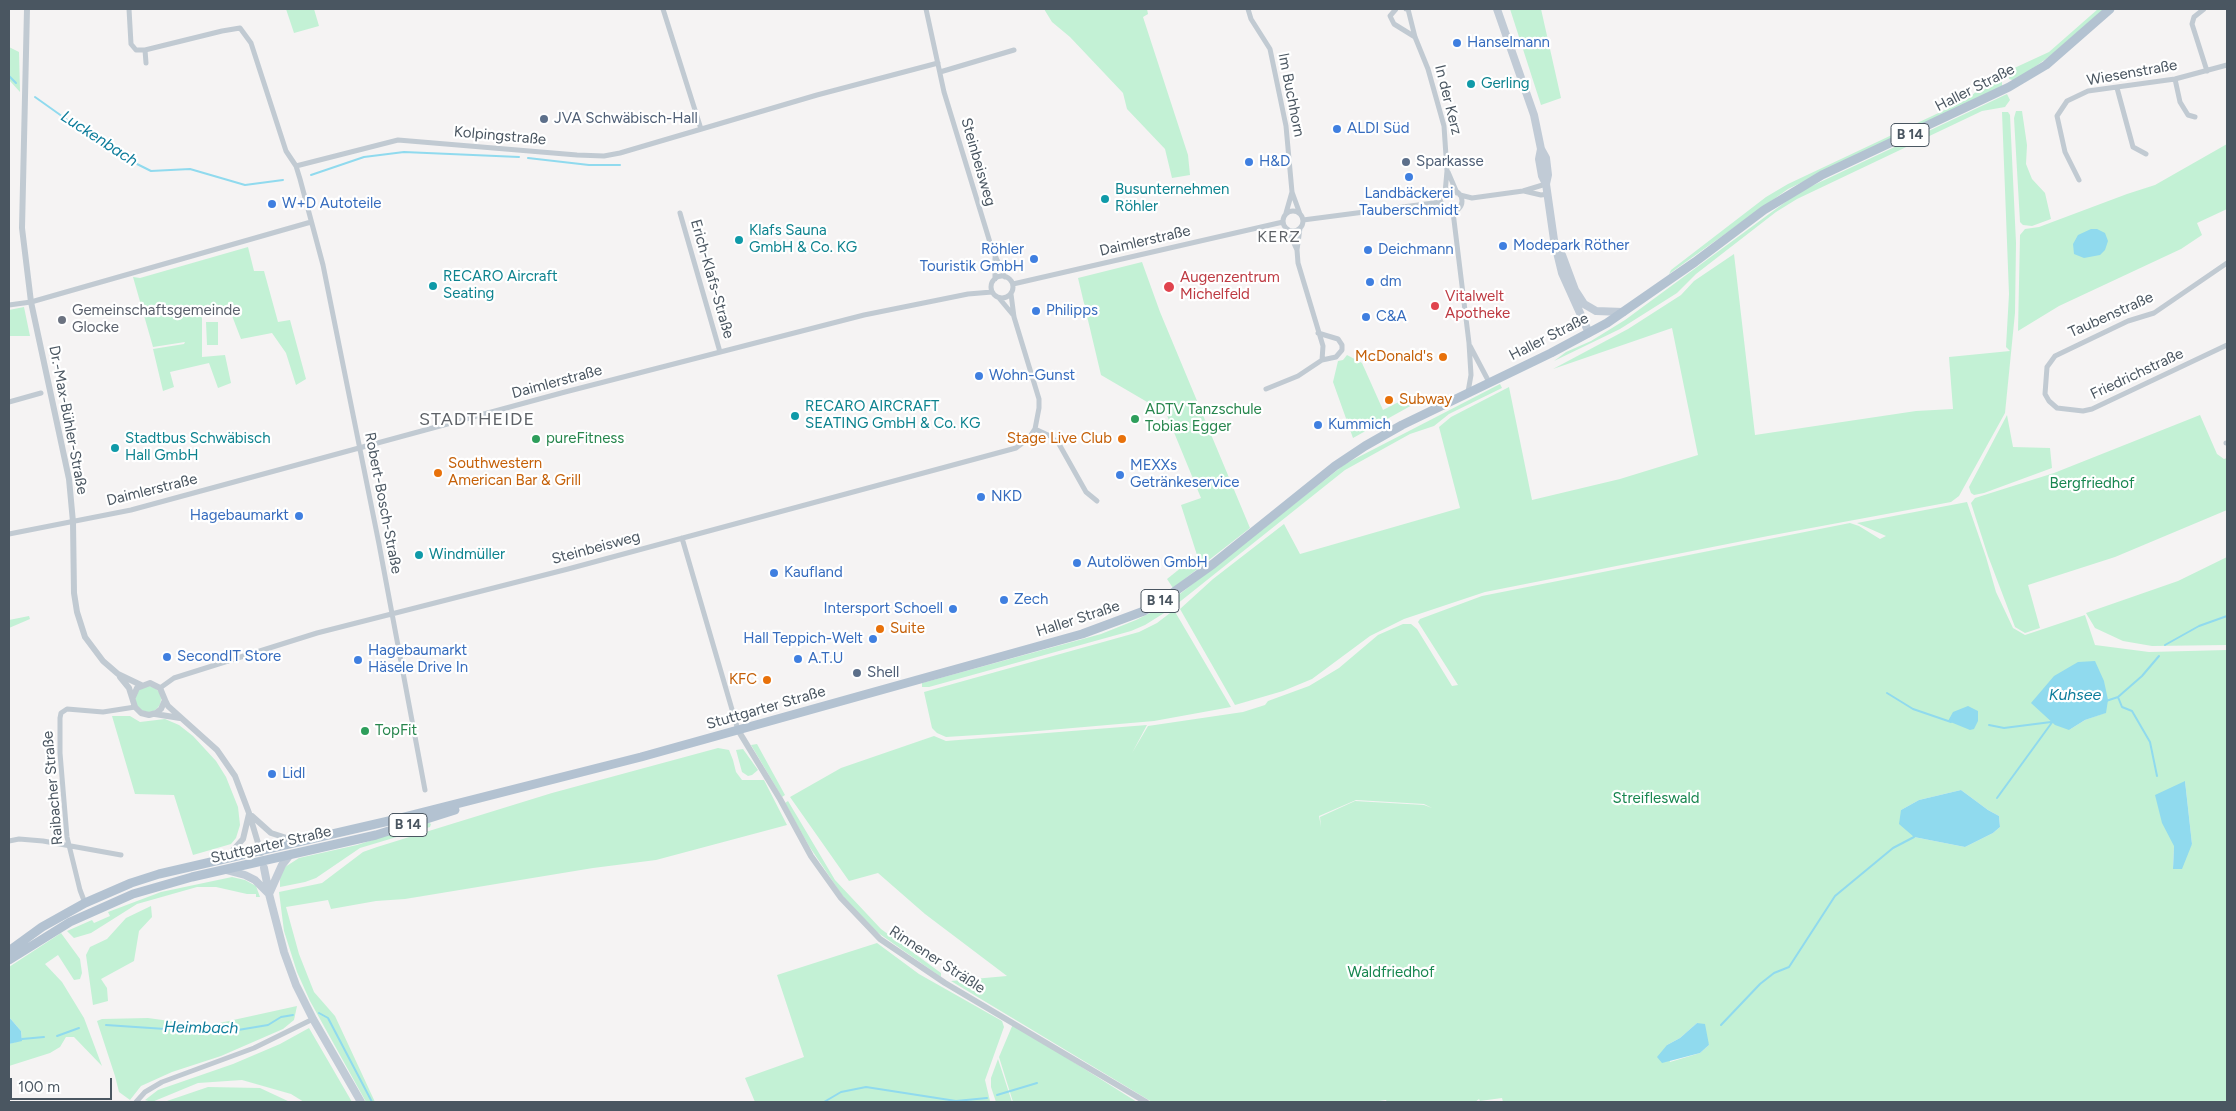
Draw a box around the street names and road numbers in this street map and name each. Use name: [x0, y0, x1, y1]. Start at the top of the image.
street label: Im Buchhorn: [1274, 52, 1308, 138]
street label: Wiesenstraße: [2085, 56, 2179, 90]
street label: Haller Straße: [1932, 60, 2018, 116]
street label: In der Kerz: [1431, 63, 1465, 137]
street label: Steinbeisweg: [957, 116, 999, 208]
street label: Kolpingstraße: [453, 123, 547, 149]
road number: B 14: [1891, 124, 1929, 146]
street label: Erich-Klafs-Straße: [686, 217, 738, 341]
street label: Daimlerstraße: [1098, 222, 1192, 260]
street label: Taubenstraße: [2066, 288, 2156, 342]
street label: Haller Straße: [1506, 309, 1592, 365]
street label: Dr.-Max-Bühler-Straße: [45, 344, 91, 496]
street label: Friedrichstraße: [2088, 345, 2186, 403]
street label: Daimlerstraße: [510, 361, 604, 403]
street label: Robert-Bosch-Straße: [360, 431, 406, 575]
street label: Daimlerstraße: [105, 470, 199, 510]
street label: Steinbeisweg: [550, 528, 642, 568]
road number: B 14: [1141, 590, 1179, 612]
street label: Haller Straße: [1034, 597, 1122, 641]
street label: Stuttgarter Straße: [704, 682, 828, 734]
street label: Raibacher Straße: [39, 730, 67, 846]
road number: B 14: [389, 814, 427, 836]
street label: Stuttgarter Straße: [209, 822, 333, 868]
street label: Rinnener Sträßle: [886, 922, 988, 998]

